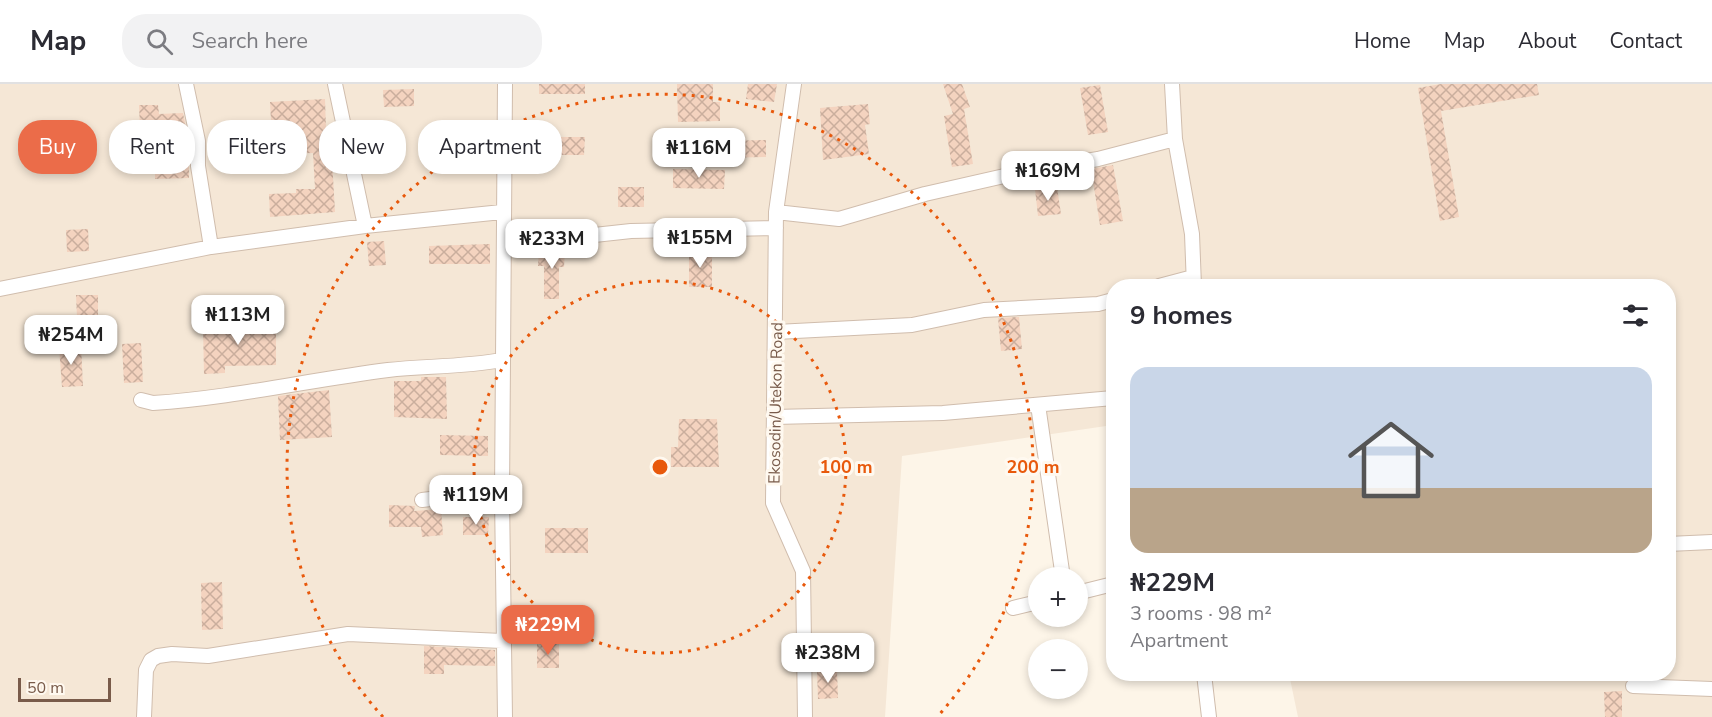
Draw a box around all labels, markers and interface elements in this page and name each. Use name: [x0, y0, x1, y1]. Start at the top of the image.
search box: [122, 14, 542, 68]
text: Map: [30, 22, 86, 60]
icon: search: [143, 25, 176, 58]
text: Search here: [191, 26, 308, 56]
text: Home: [1354, 27, 1411, 55]
text: Map: [1444, 27, 1485, 55]
text: About: [1518, 27, 1576, 55]
text: Contact: [1609, 27, 1682, 55]
chip: Buy: [18, 120, 97, 174]
chip: Rent: [109, 120, 195, 174]
chip: Filters: [207, 120, 307, 174]
chip: New: [319, 120, 406, 174]
chip: Apartment: [418, 120, 562, 174]
pin: ₦116M: [657, 128, 741, 179]
text: ₦116M: [666, 134, 732, 161]
pin: ₦169M: [1006, 151, 1090, 202]
text: ₦169M: [1015, 157, 1081, 184]
pin: ₦155M: [658, 218, 742, 269]
pin: ₦233M: [510, 219, 594, 270]
text: ₦155M: [667, 224, 733, 251]
text: ₦233M: [519, 225, 585, 252]
pin: ₦113M: [196, 295, 280, 346]
text: 9 homes: [1130, 298, 1232, 333]
icon: filters: [1619, 299, 1652, 332]
text: ₦113M: [205, 301, 271, 328]
pin: ₦254M: [29, 315, 113, 366]
text: ₦254M: [38, 321, 104, 348]
street label: Ekosodin/Utekon Road: [764, 322, 788, 484]
icon: home: [1337, 406, 1445, 514]
text: 100 m: [819, 455, 873, 479]
text: 200 m: [1006, 455, 1060, 479]
centre of rings: [650, 457, 670, 477]
pin: ₦119M: [434, 475, 518, 526]
text: ₦119M: [443, 481, 509, 508]
text: ₦229M: [1130, 565, 1215, 600]
map controls: [1028, 567, 1088, 699]
button: +: [1028, 567, 1088, 627]
text: 3 rooms · 98 m²: [1130, 600, 1272, 627]
pin: ₦229M: [506, 605, 590, 656]
text: ₦229M: [515, 611, 581, 638]
text: Apartment: [1130, 627, 1228, 654]
pin: ₦238M: [786, 633, 870, 684]
text: ₦238M: [795, 639, 861, 666]
button: −: [1028, 639, 1088, 699]
scale bar: [18, 675, 111, 702]
text: 50 m: [27, 677, 64, 699]

